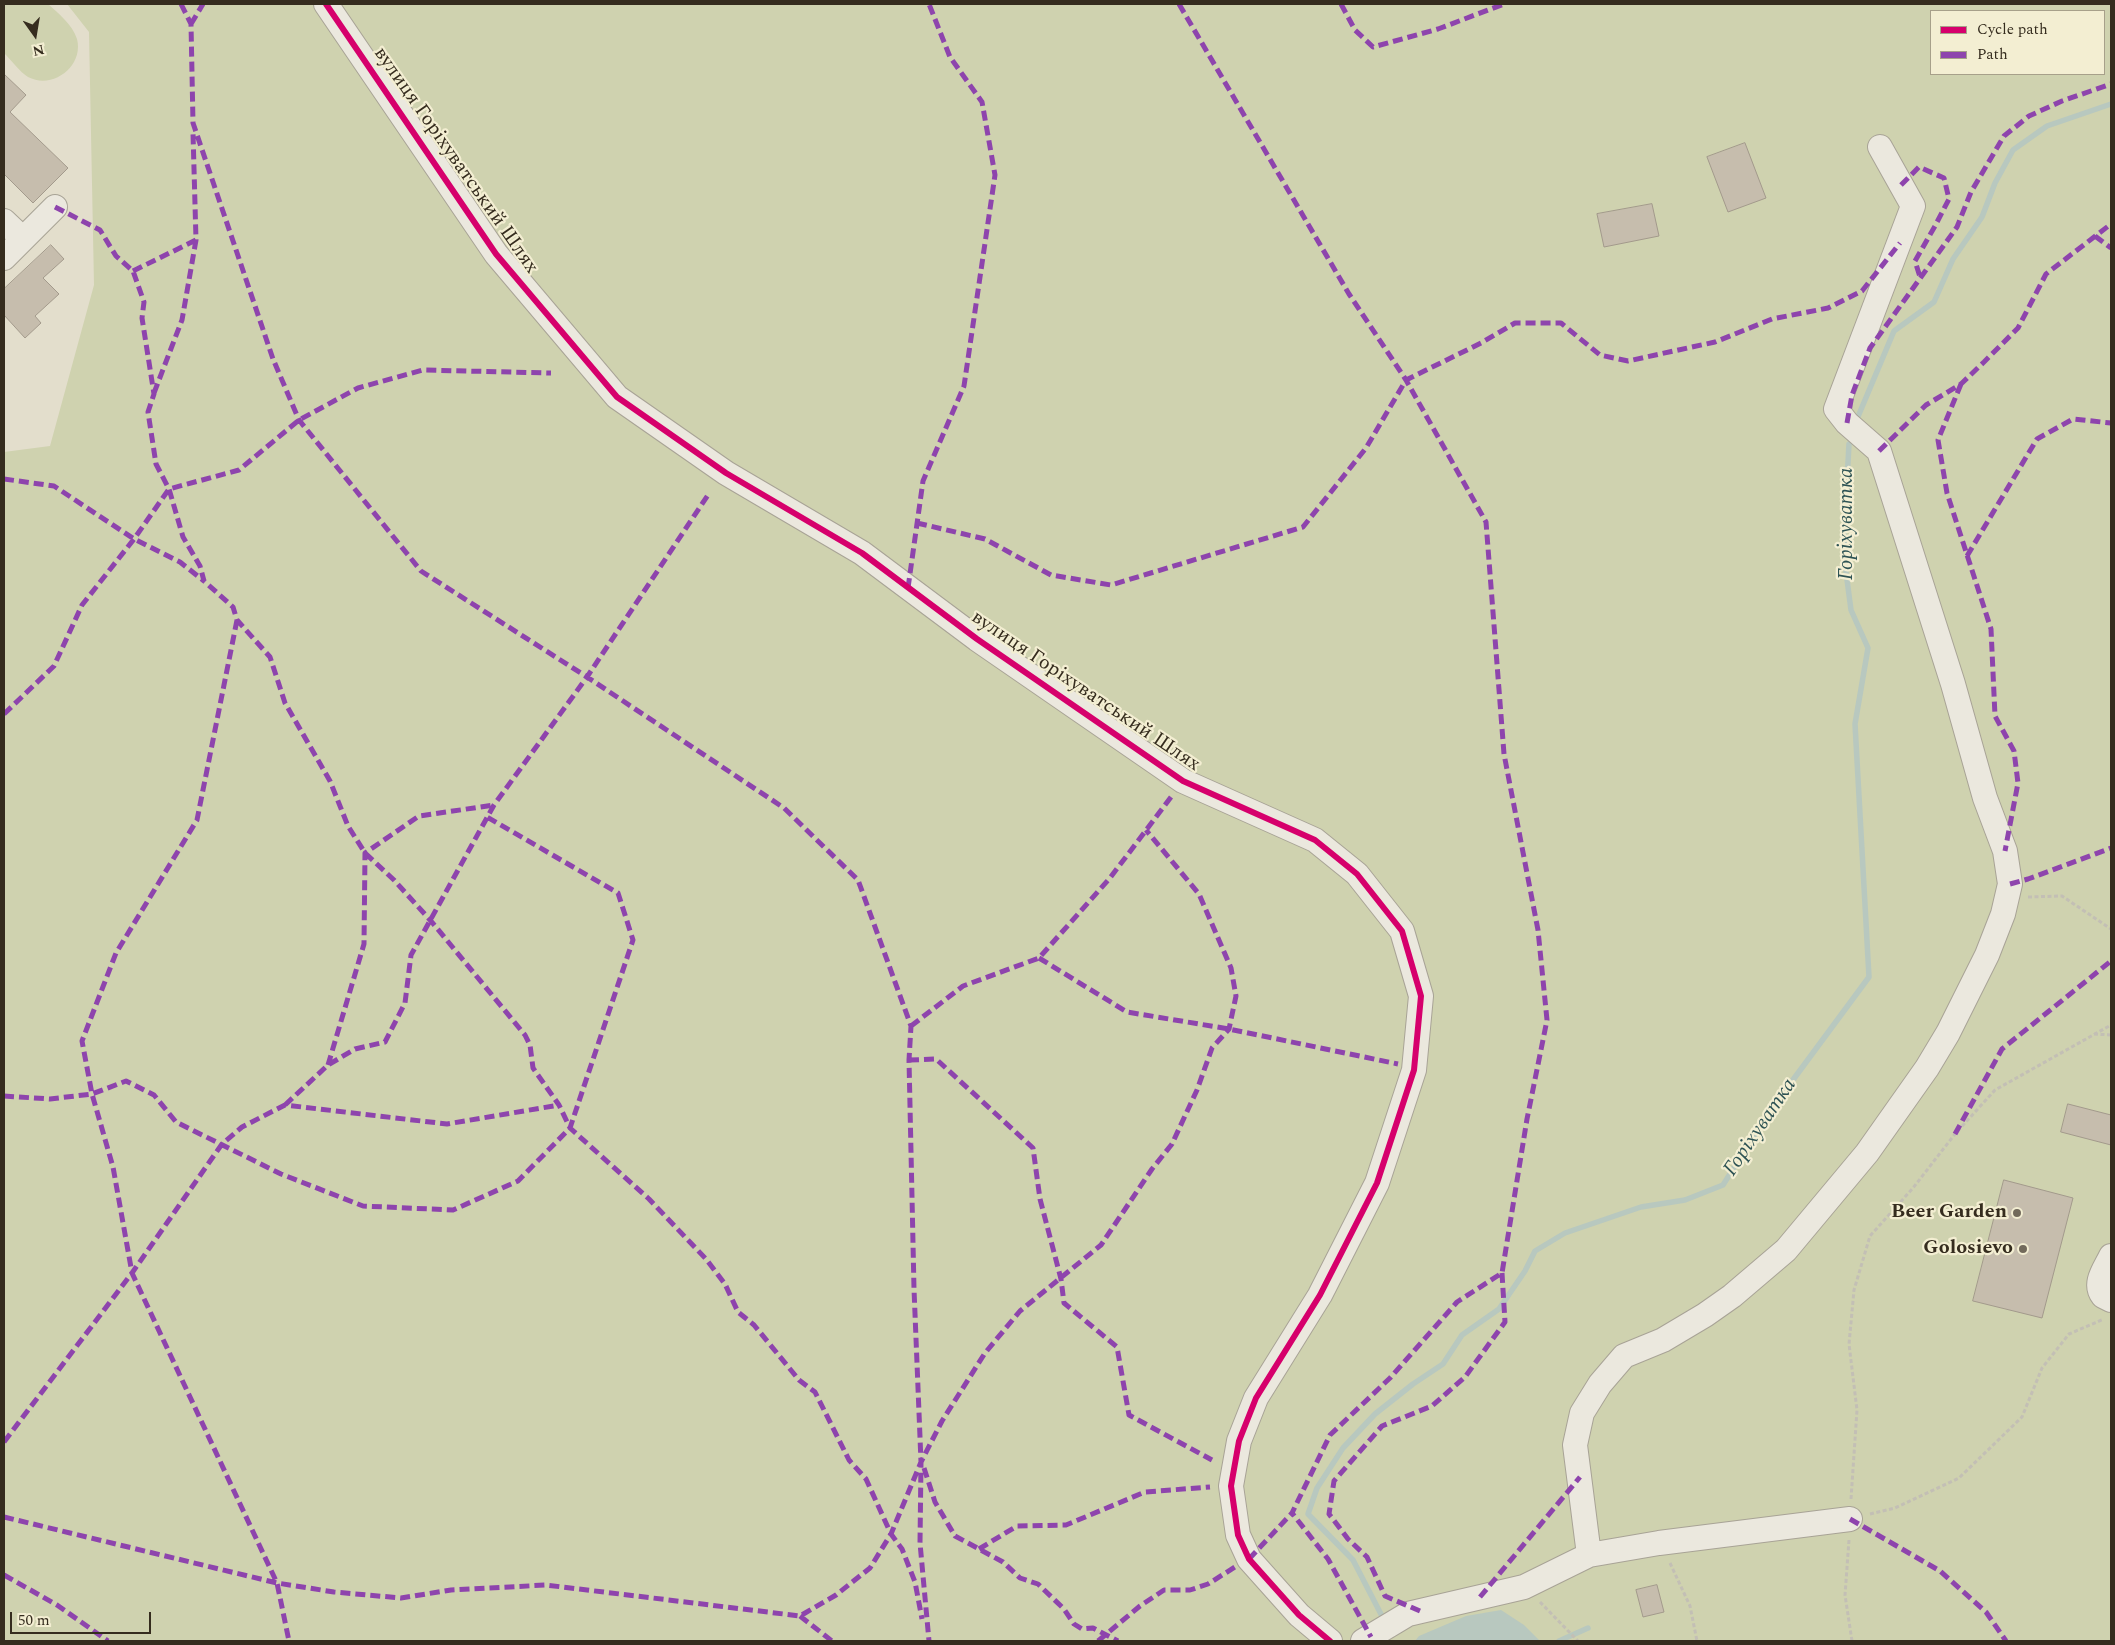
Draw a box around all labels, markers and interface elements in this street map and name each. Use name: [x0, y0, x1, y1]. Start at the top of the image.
north arrow: [10, 10, 60, 60]
legend: [1930, 10, 2105, 75]
text: Cycle path: [1977, 18, 2048, 41]
text: N: [31, 39, 46, 62]
street label: вулиця Горіхуватський Шлях: [367, 43, 543, 279]
text: Path: [1977, 43, 2008, 66]
water label: Горіхуватка: [1835, 468, 1861, 580]
street label: вулиця Горіхуватський Шлях: [966, 606, 1204, 778]
water label: Горіхуватка: [1719, 1074, 1803, 1182]
place label: Beer Garden: [1891, 1201, 2007, 1225]
marker: Beer Garden: [2011, 1207, 2023, 1219]
place label: Golosievo: [1923, 1237, 2013, 1261]
marker: Golosievo: [2017, 1243, 2029, 1255]
scale bar: [12, 1602, 154, 1634]
text: 50 m: [18, 1609, 50, 1632]

